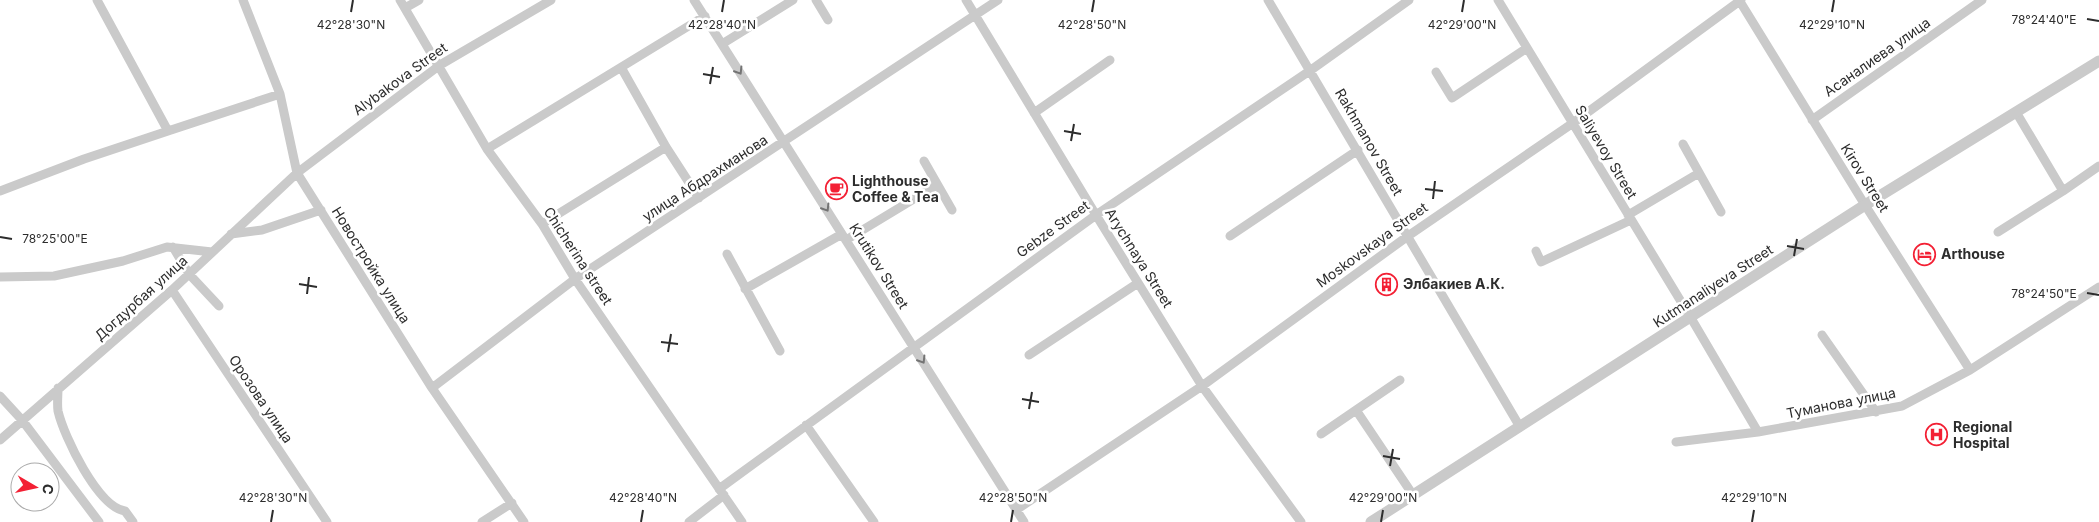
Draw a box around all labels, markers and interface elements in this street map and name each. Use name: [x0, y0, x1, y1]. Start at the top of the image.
text: 78°24'40"E: [2011, 12, 2077, 27]
street label: Асаналиева улица: [1820, 14, 1933, 100]
text: 42°28'30"N: [317, 17, 385, 32]
text: 42°28'40"N: [688, 17, 756, 32]
text: 42°28'50"N: [1058, 17, 1126, 32]
text: 42°29'00"N: [1428, 17, 1496, 32]
text: 42°29'10"N: [1799, 17, 1865, 32]
street label: Alybakova Street: [349, 38, 450, 118]
one-way arrow: [733, 65, 743, 74]
street label: Rakhmanov Street: [1332, 85, 1407, 199]
street label: Saliyevoy Street: [1572, 102, 1641, 202]
street label: улица Абдрахманова: [639, 131, 770, 224]
street label: Kirov Street: [1838, 140, 1893, 215]
place label: Lighthouse Coffee & Tea: [852, 172, 939, 205]
cafe icon: Lighthouse Coffee & Tea: [824, 177, 848, 201]
street label: Gebze Street: [1013, 196, 1093, 261]
street label: Moskovskaya Street: [1313, 198, 1431, 291]
street label: Новостройка улица: [329, 203, 414, 326]
one-way arrow: [820, 203, 829, 212]
street label: Chicherina street: [540, 204, 617, 308]
street label: Arychnaya Street: [1102, 205, 1177, 311]
street label: Krutikov Street: [846, 220, 913, 312]
text: 78°25'00"E: [22, 231, 88, 246]
street label: Kutmanaliyeva Street: [1650, 240, 1776, 331]
hotel icon: Arthouse: [1913, 242, 1937, 266]
place label: Arthouse: [1941, 245, 2005, 262]
street label: Догдурбая улица: [91, 252, 191, 344]
building icon: Элбакиев А.К.: [1375, 272, 1399, 296]
place label: Элбакиев А.К.: [1403, 275, 1505, 292]
text: 78°24'50"E: [2011, 286, 2077, 301]
street label: Орозова улица: [226, 351, 297, 446]
one-way arrow: [916, 355, 925, 364]
street label: Туманова улица: [1785, 384, 1897, 421]
place label: Regional Hospital: [1953, 418, 2012, 451]
hospital icon: Regional Hospital: [1925, 423, 1949, 447]
north arrow: [10, 462, 60, 512]
text: С: [39, 483, 58, 496]
text: 42°28'30"N: [239, 490, 307, 505]
text: 42°28'40"N: [609, 490, 677, 505]
text: 42°28'50"N: [979, 490, 1047, 505]
text: 42°29'00"N: [1349, 490, 1417, 505]
text: 42°29'10"N: [1721, 490, 1787, 505]

